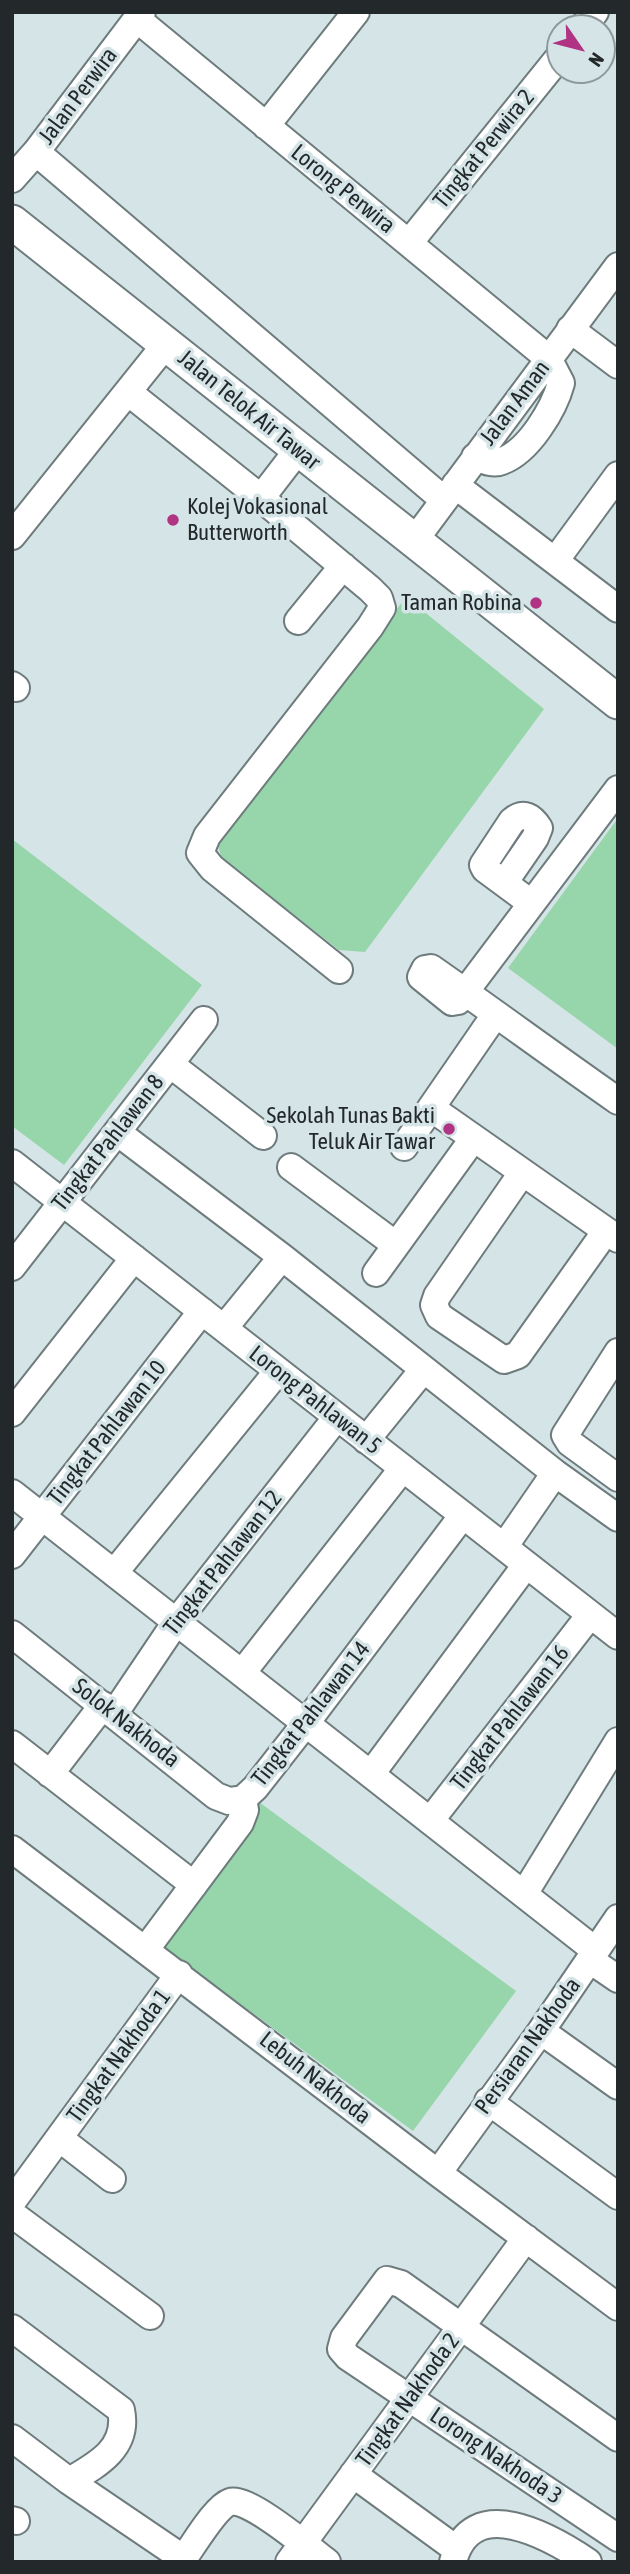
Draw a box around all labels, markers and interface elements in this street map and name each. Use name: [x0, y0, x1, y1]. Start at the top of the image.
north arrow: [546, 14, 616, 84]
street label: Jalan Perwira: [33, 42, 123, 150]
text: N: [584, 49, 609, 71]
street label: Tingkat Perwira 2: [428, 84, 540, 214]
street label: Lorong Perwira: [285, 139, 401, 239]
street label: Jalan Telok Air Tawar: [172, 344, 326, 476]
street label: Jalan Aman: [474, 355, 556, 451]
place label: Kolej Vokasional Butterworth: [187, 493, 328, 547]
marker: Kolej Vokasional Butterworth: [165, 512, 181, 528]
place label: Taman Robina: [401, 589, 522, 617]
marker: Taman Robina: [528, 595, 544, 611]
street label: Tingkat Pahlawan 8: [46, 1069, 170, 1217]
place label: Sekolah Tunas Bakti Teluk Air Tawar: [267, 1102, 435, 1156]
marker: Sekolah Tunas Bakti Teluk Air Tawar: [441, 1121, 457, 1137]
street label: Lorong Pahlawan 5: [243, 1340, 387, 1460]
street label: Tingkat Pahlawan 10: [42, 1355, 172, 1511]
street label: Tingkat Pahlawan 12: [158, 1485, 288, 1641]
street label: Tingkat Pahlawan 14: [246, 1636, 376, 1792]
street label: Tingkat Pahlawan 16: [445, 1640, 575, 1796]
street label: Solok Nakhoda: [67, 1673, 185, 1773]
street label: Persiaran Nakhoda: [469, 1973, 587, 2119]
street label: Tingkat Nakhoda 1: [61, 1984, 177, 2128]
street label: Lebuh Nakhoda: [254, 2026, 376, 2130]
street label: Tingkat Nakhoda 2: [350, 2328, 466, 2472]
street label: Lorong Nakhoda 3: [425, 2402, 567, 2510]

